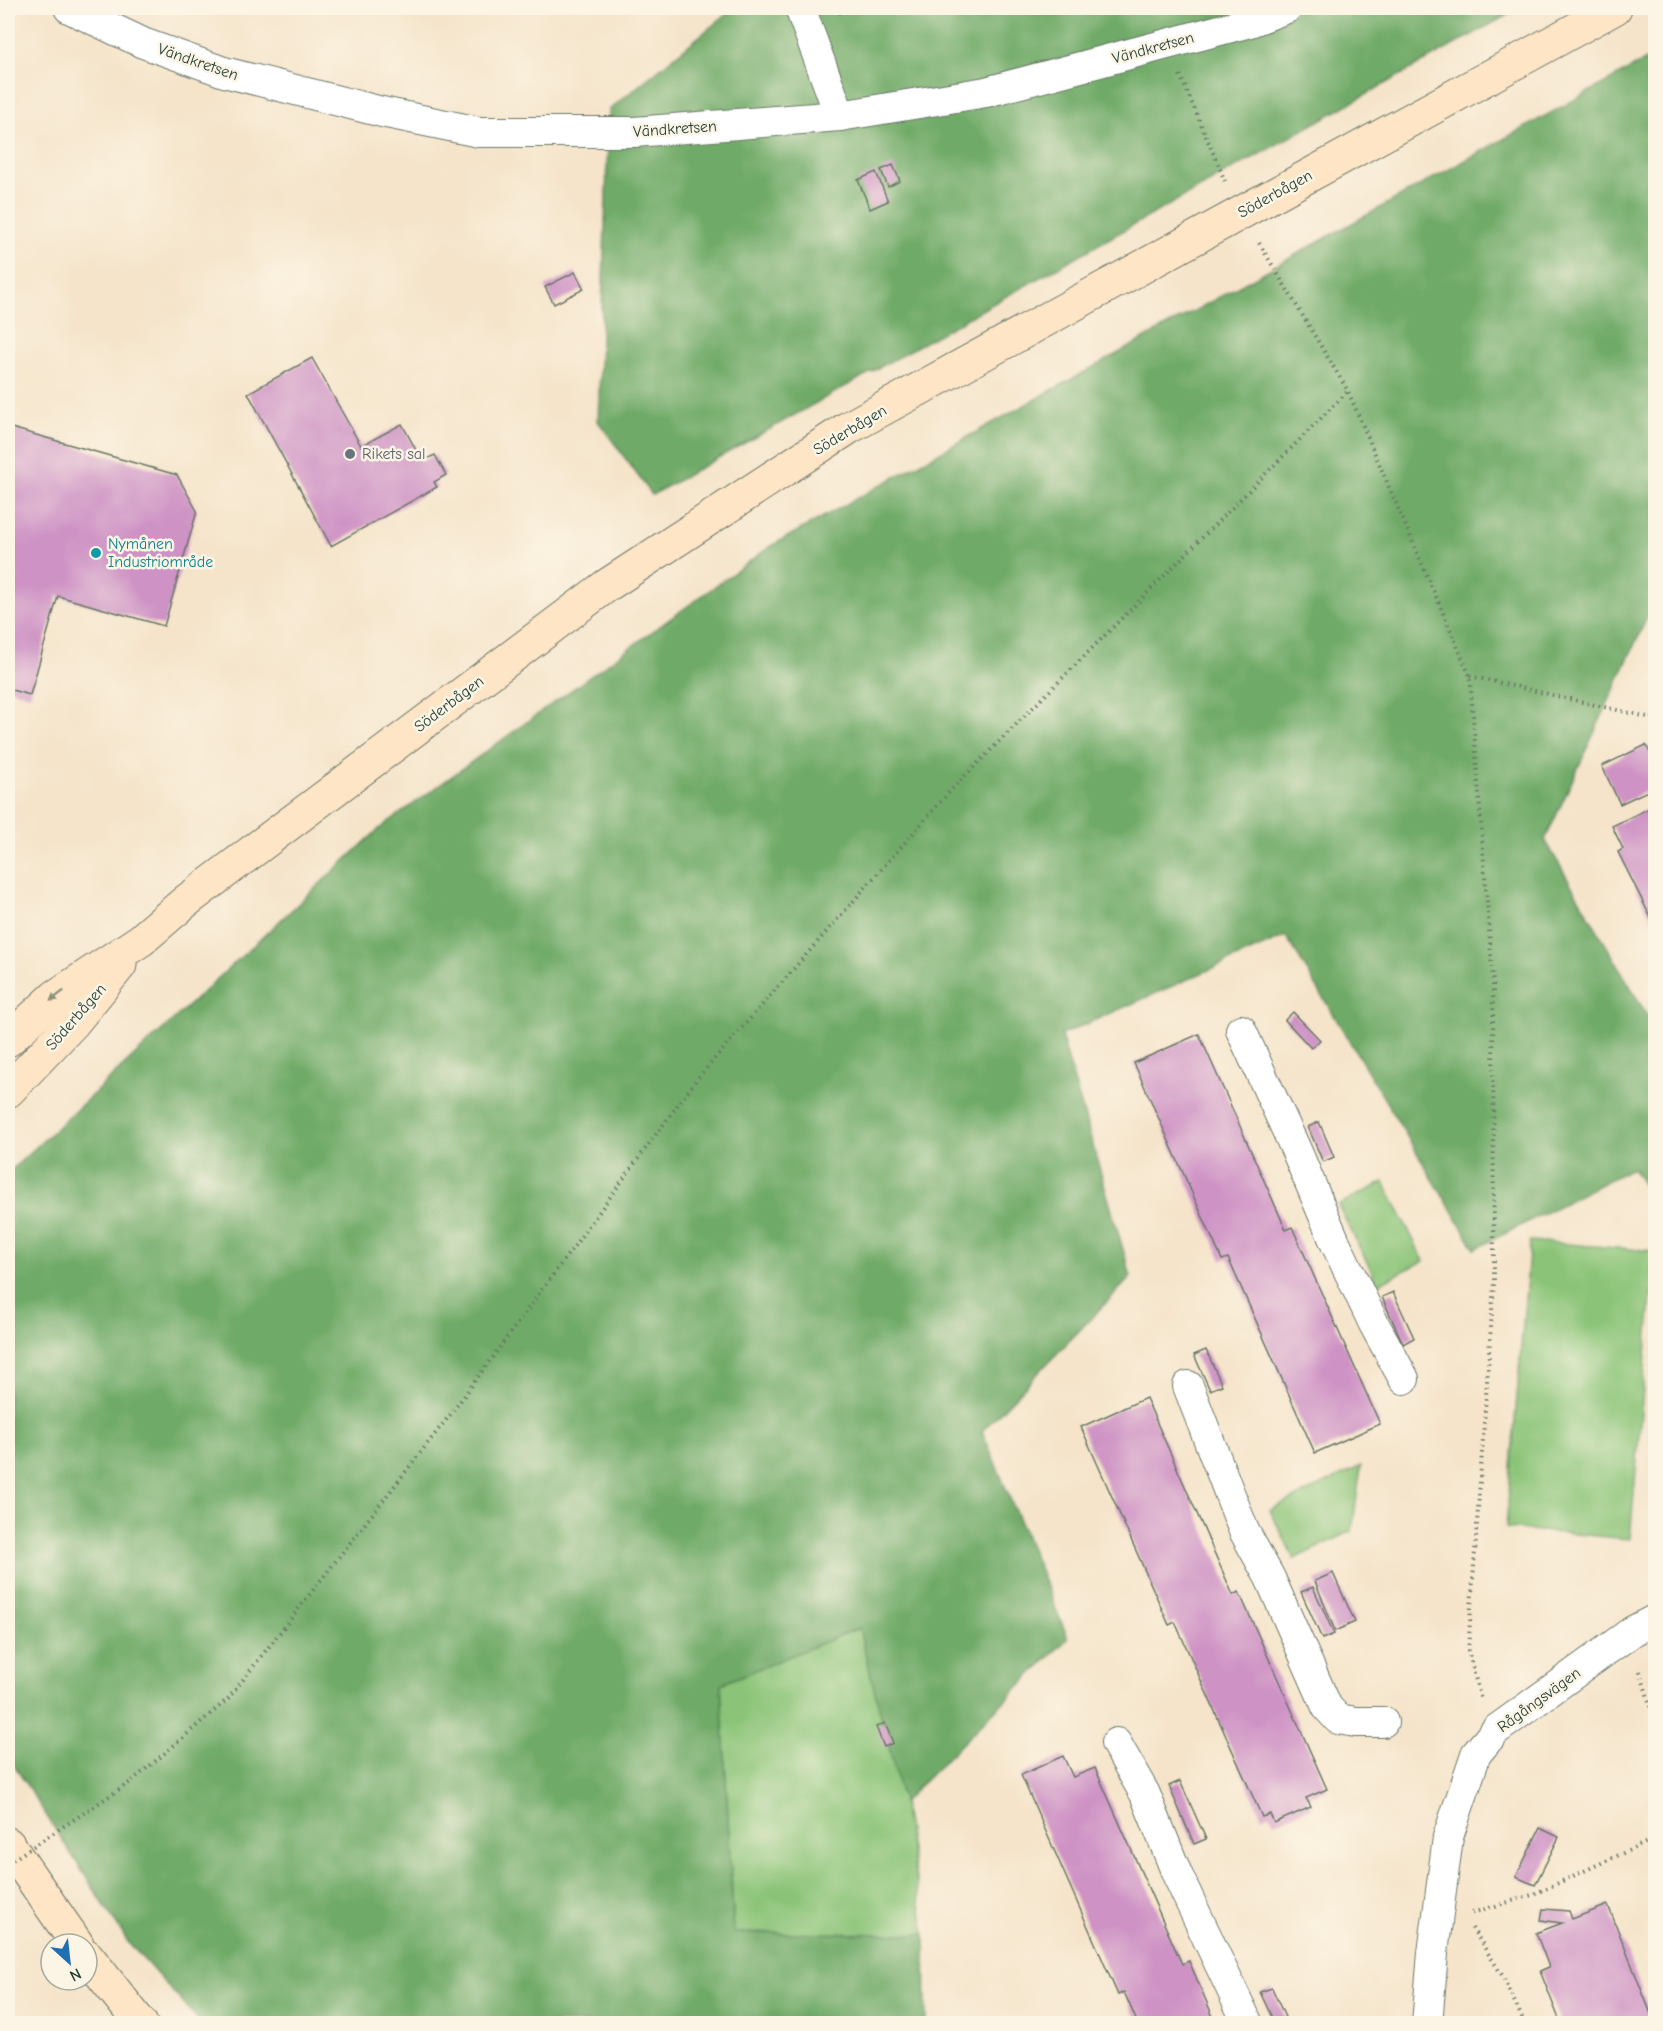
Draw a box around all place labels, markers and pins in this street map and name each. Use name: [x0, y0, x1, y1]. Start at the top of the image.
place label: Rikets sal: [362, 445, 426, 463]
marker: Rikets sal: [343, 447, 357, 461]
place label: Nymånen Industriområde: [108, 535, 213, 571]
marker: Nymånen Industriområde: [89, 546, 103, 560]

